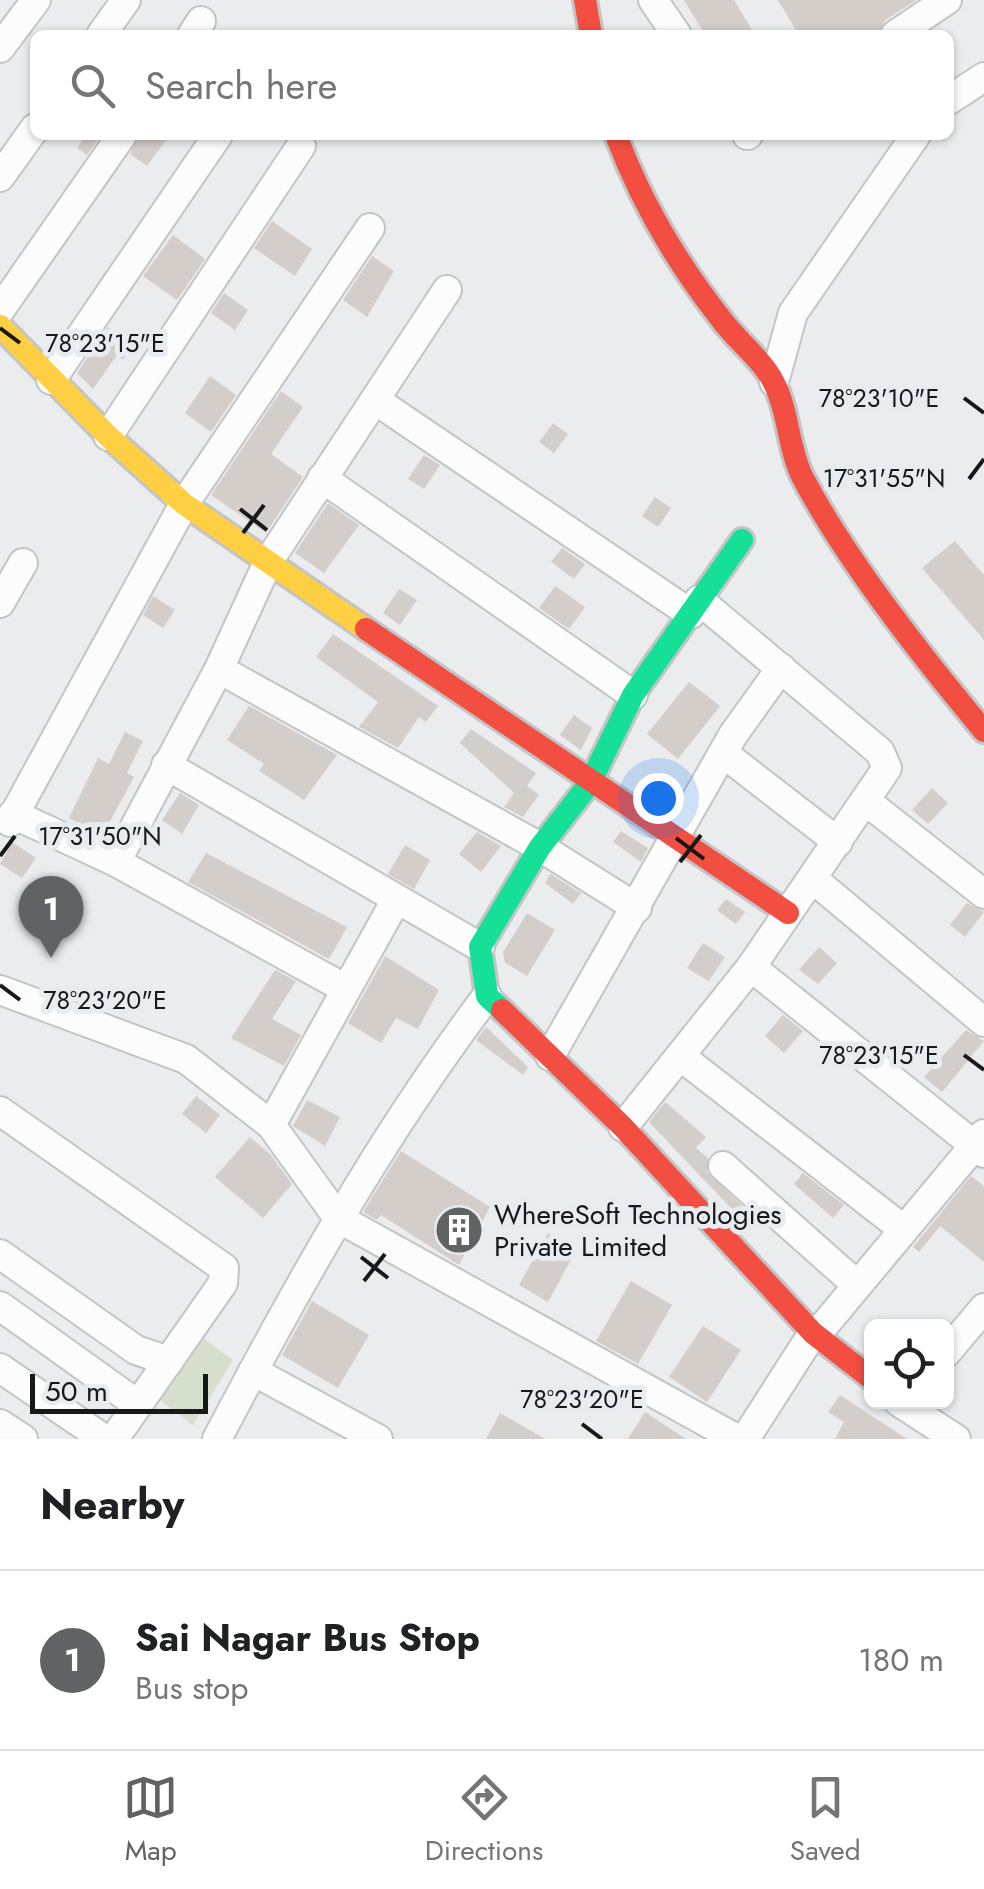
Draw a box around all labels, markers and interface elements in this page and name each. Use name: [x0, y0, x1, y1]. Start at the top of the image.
search box: [30, 30, 954, 140]
icon: search: [65, 58, 120, 113]
text: Search here: [145, 58, 337, 113]
text: 78°23'15"E: [45, 325, 165, 361]
text: 78°23'10"E: [819, 380, 939, 416]
text: 17°31'55"N: [823, 460, 945, 496]
your location: [633, 773, 684, 824]
text: 17°31'50"N: [38, 818, 162, 854]
pin: 1: [18, 876, 84, 958]
text: 78°23'20"E: [43, 982, 167, 1018]
text: 78°23'15"E: [819, 1037, 939, 1073]
place label: WhereSoft Technologies Private Limited: [494, 1194, 782, 1267]
building icon: WhereSoft Technologies Private Limited: [433, 1204, 485, 1256]
map controls: [864, 1319, 954, 1409]
button: locate: [864, 1319, 954, 1409]
scale bar: [30, 1369, 208, 1414]
text: 50 m: [45, 1371, 108, 1412]
text: 78°23'20"E: [520, 1381, 644, 1417]
text: Nearby: [40, 1474, 184, 1535]
text: Sai Nagar Bus Stop: [135, 1610, 480, 1665]
text: 1: [64, 1637, 81, 1683]
text: 180 m: [858, 1637, 944, 1683]
text: Bus stop: [135, 1665, 248, 1711]
tab: Map: [123, 1770, 178, 1871]
tab: Directions: [425, 1770, 543, 1871]
tab: Saved: [790, 1770, 861, 1871]

